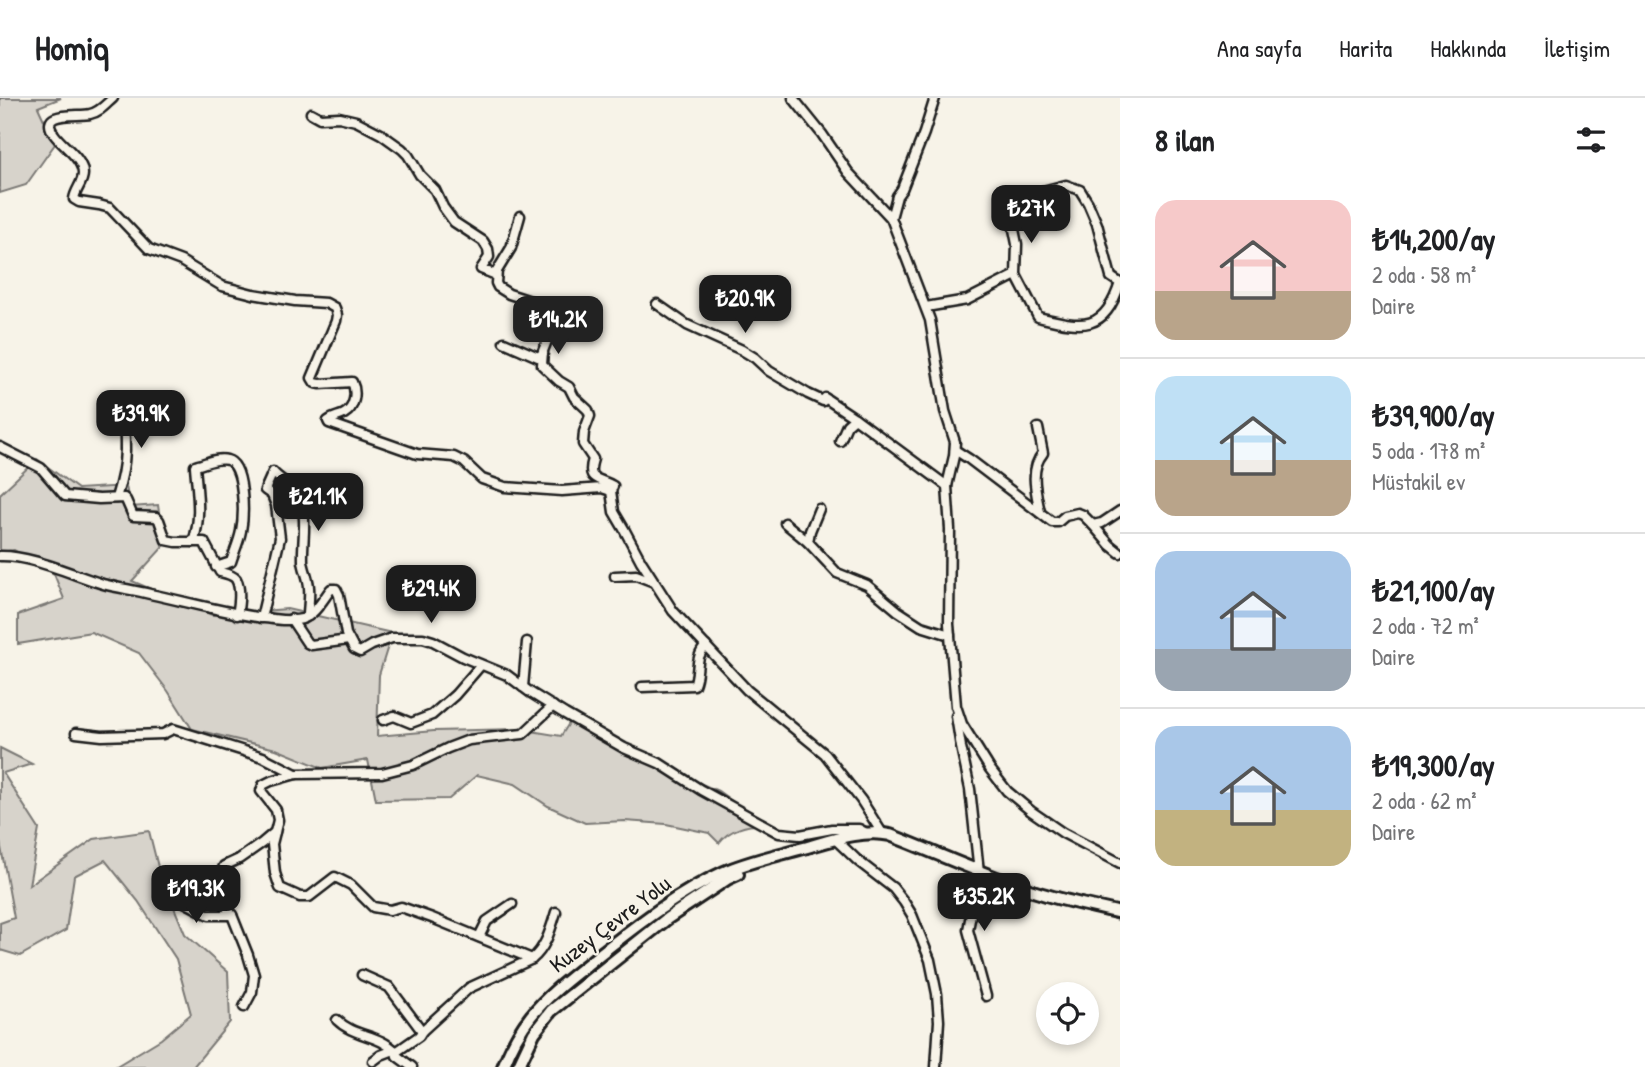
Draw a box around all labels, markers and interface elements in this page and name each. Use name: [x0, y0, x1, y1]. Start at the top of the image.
text: Homiq: [35, 26, 109, 70]
text: Ana sayfa: [1217, 32, 1301, 64]
text: Harita: [1339, 32, 1392, 64]
text: Hakkında: [1430, 32, 1506, 64]
text: İletişim: [1544, 32, 1610, 64]
text: 8 ilan: [1155, 120, 1215, 160]
icon: filters: [1572, 121, 1610, 159]
pin: ₺27K: [990, 186, 1072, 245]
text: ₺27K: [1007, 192, 1055, 223]
text: ₺14,200/ay: [1372, 219, 1495, 259]
icon: home: [1211, 228, 1295, 312]
text: 2 oda · 58 m²: [1372, 259, 1476, 290]
pin: ₺20.9K: [688, 275, 802, 335]
text: ₺20.9K: [715, 282, 775, 313]
text: Daire: [1372, 290, 1415, 321]
pin: ₺14.2K: [501, 296, 615, 356]
text: ₺14.2K: [529, 303, 587, 334]
pin: ₺39.9K: [84, 390, 198, 450]
text: ₺39,900/ay: [1372, 395, 1495, 435]
text: ₺39.9K: [112, 397, 170, 428]
icon: home: [1211, 404, 1295, 488]
text: 5 oda · 178 m²: [1372, 435, 1485, 466]
text: Müstakil ev: [1372, 466, 1465, 497]
pin: ₺21.1K: [261, 474, 375, 533]
text: ₺21.1K: [289, 480, 347, 511]
pin: ₺29.4K: [374, 566, 488, 625]
text: ₺21,100/ay: [1372, 570, 1495, 610]
text: ₺29.4K: [402, 572, 460, 603]
icon: home: [1211, 579, 1295, 663]
text: 2 oda · 72 m²: [1372, 610, 1479, 641]
text: Daire: [1372, 641, 1415, 672]
text: ₺19,300/ay: [1372, 745, 1495, 785]
icon: home: [1211, 754, 1295, 838]
text: 2 oda · 62 m²: [1372, 785, 1477, 816]
text: Daire: [1372, 816, 1415, 847]
pin: ₺19.3K: [139, 866, 253, 925]
street label: Kuzey Çevre Yolu: [543, 868, 677, 979]
text: ₺19.3K: [167, 872, 225, 903]
pin: ₺35.2K: [927, 874, 1041, 933]
text: ₺35.2K: [954, 880, 1014, 911]
map controls: [1036, 982, 1099, 1045]
button: locate: [1036, 982, 1099, 1045]

